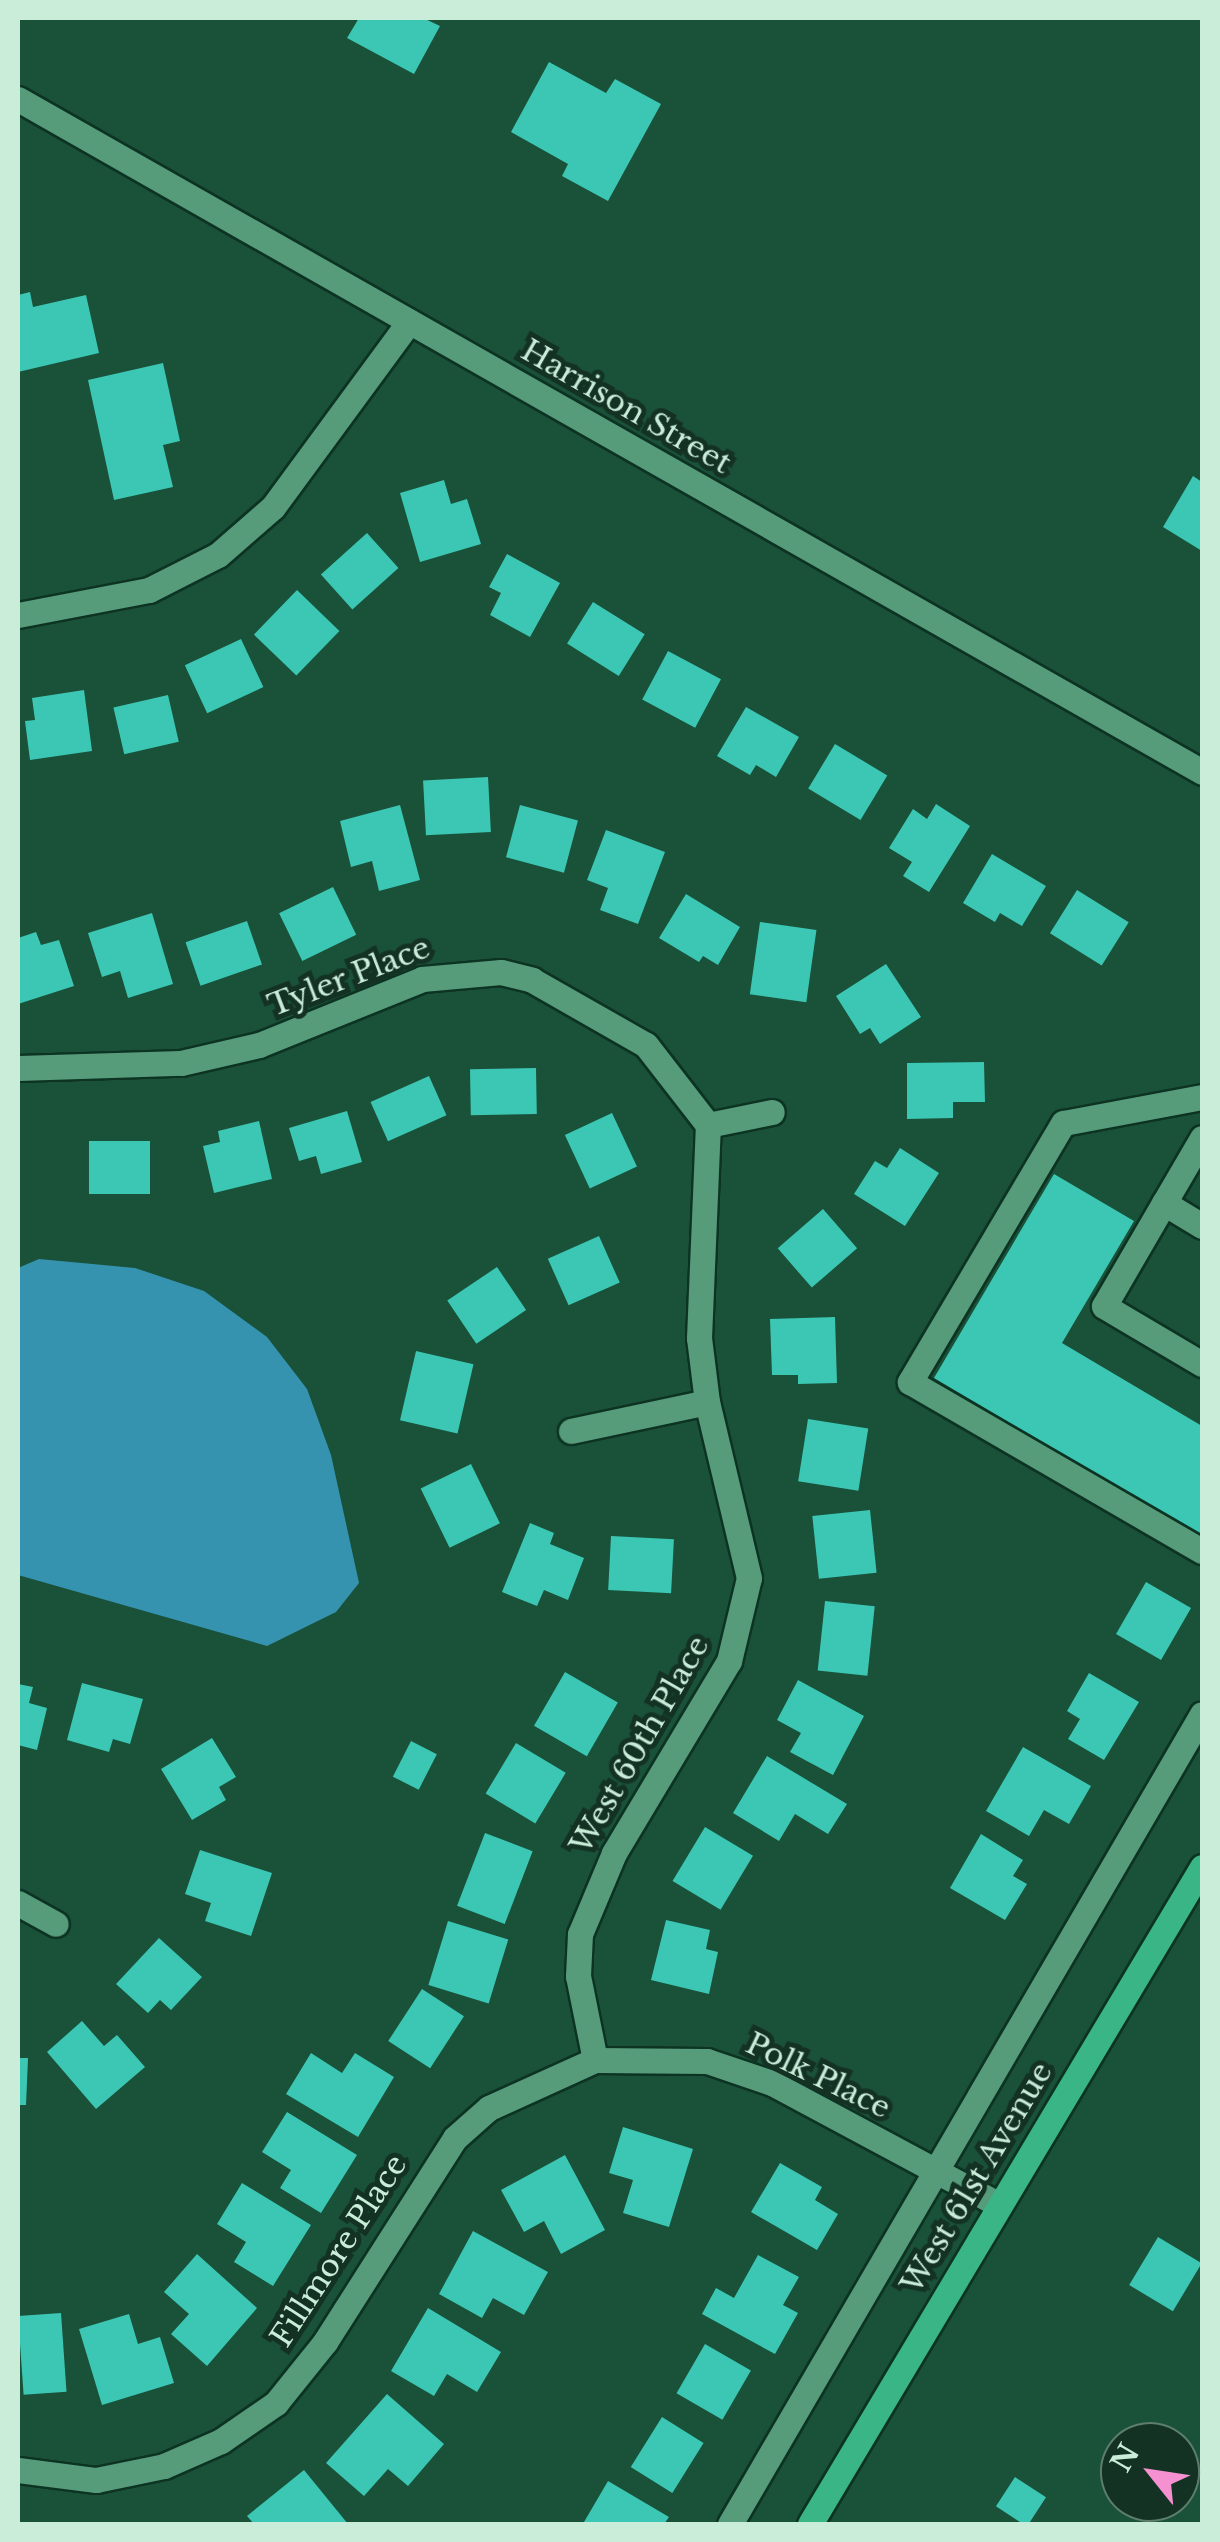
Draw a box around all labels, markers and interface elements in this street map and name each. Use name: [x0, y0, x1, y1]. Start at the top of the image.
street label: Harrison Street: [515, 332, 737, 482]
street label: Tyler Place: [263, 930, 435, 1024]
street label: West 60th Place: [563, 1630, 717, 1860]
street label: Polk Place: [740, 2026, 896, 2126]
street label: West 61st Avenue: [894, 2055, 1060, 2301]
street label: Fillmore Place: [264, 2148, 414, 2354]
north arrow: [1100, 2422, 1200, 2522]
text: N: [1104, 2438, 1147, 2478]

